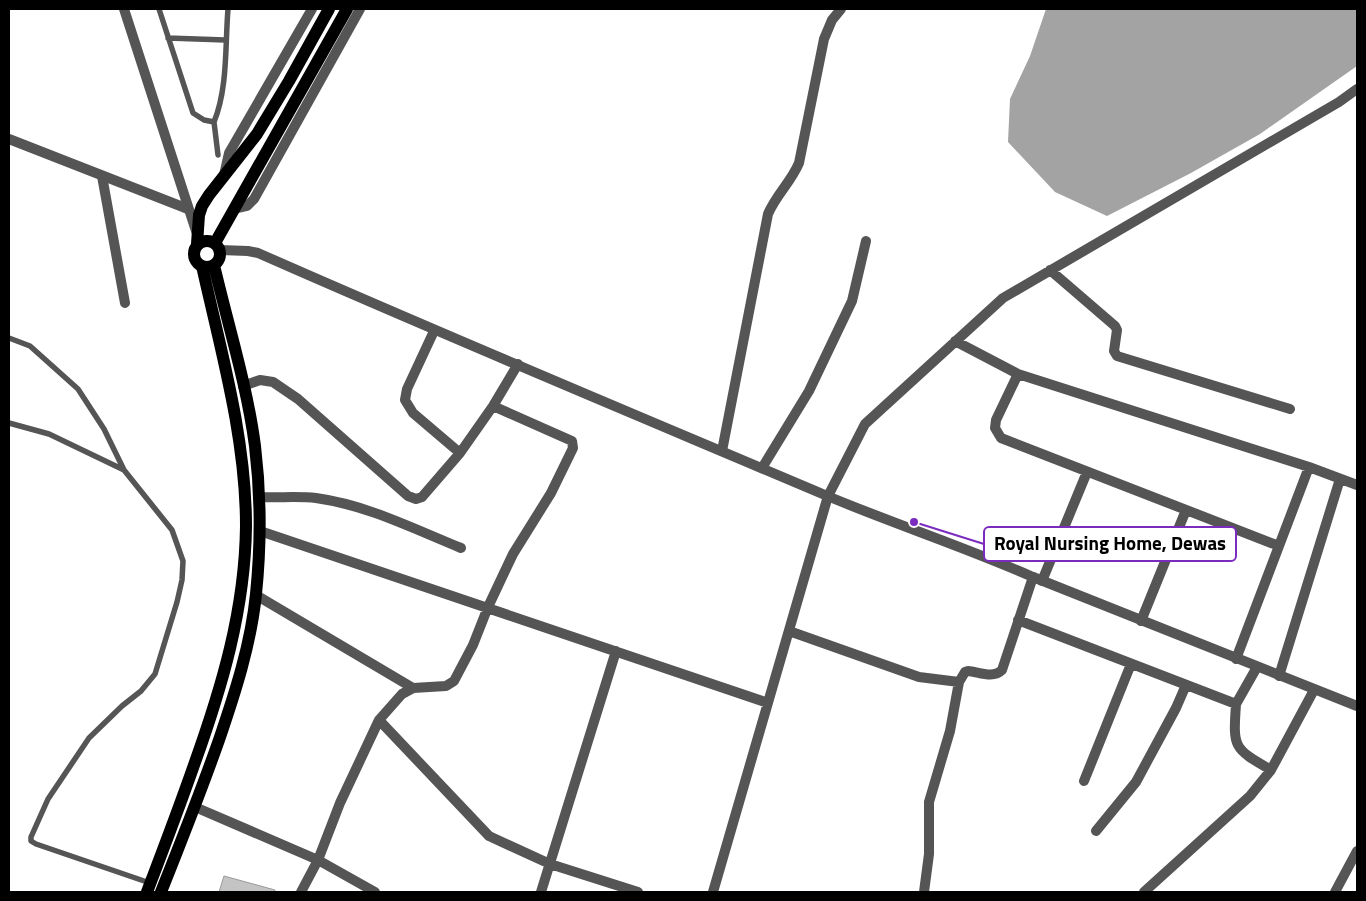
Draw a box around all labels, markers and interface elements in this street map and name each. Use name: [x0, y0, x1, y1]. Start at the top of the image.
callout: Royal Nursing Home, Dewas: [984, 527, 1236, 561]
text: Royal Nursing Home, Dewas: [994, 528, 1226, 557]

